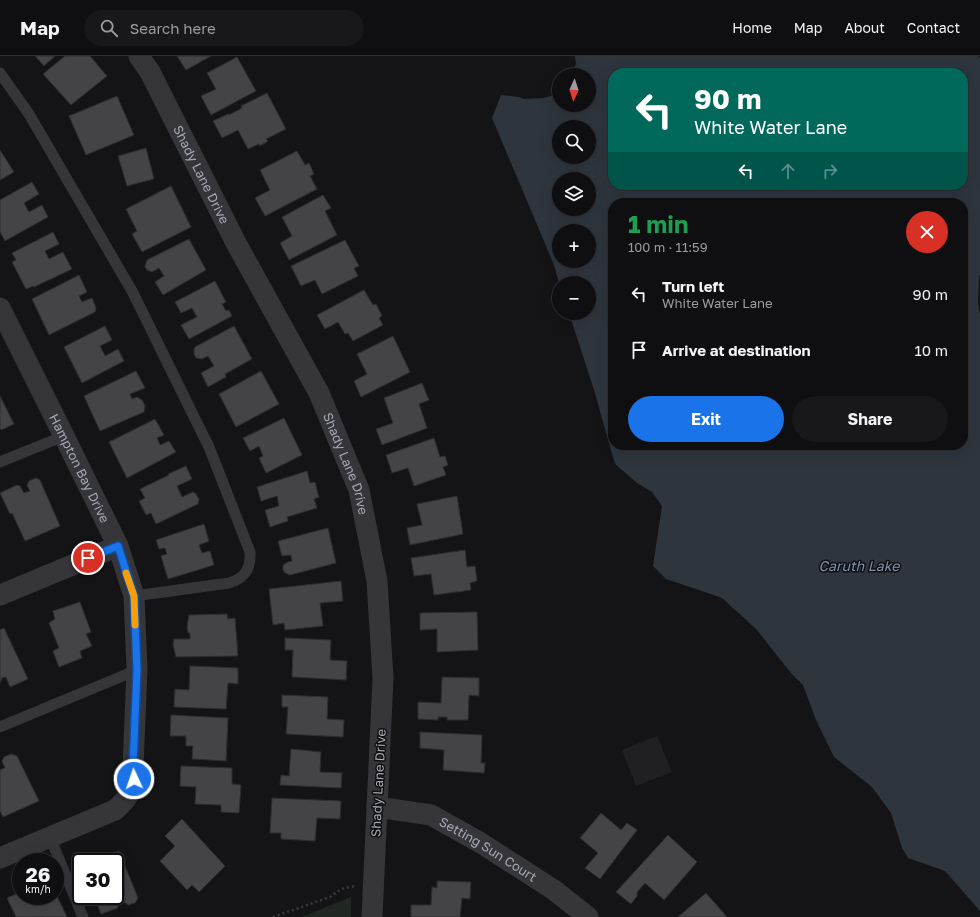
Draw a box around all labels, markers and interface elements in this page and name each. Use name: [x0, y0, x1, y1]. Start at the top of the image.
search box: [84, 10, 364, 46]
text: Map: [20, 16, 60, 39]
icon: search: [98, 17, 120, 39]
text: Search here: [130, 19, 216, 37]
text: Home: [732, 19, 772, 36]
text: Map: [794, 19, 822, 36]
text: About: [844, 19, 885, 36]
text: Contact: [907, 19, 960, 36]
north arrow: [552, 68, 596, 112]
map controls: [552, 68, 596, 320]
text: 90 m: [694, 82, 761, 115]
icon: left: [628, 84, 680, 136]
text: White Water Lane: [694, 116, 847, 138]
button: search: [552, 120, 596, 164]
street label: Shady Lane Drive: [170, 122, 233, 226]
icon: left: [735, 160, 757, 182]
icon: ahead: [777, 160, 799, 182]
icon: right: [819, 160, 841, 182]
button: layers: [552, 172, 596, 216]
text: 1 min: [628, 209, 688, 238]
button: close: [906, 211, 948, 253]
button: +: [552, 224, 596, 268]
text: 100 m · 11:59: [628, 239, 708, 255]
button: −: [552, 276, 596, 320]
text: Turn left: [662, 277, 724, 295]
icon: left: [628, 283, 650, 305]
text: 90 m: [913, 285, 948, 303]
text: White Water Lane: [662, 295, 773, 311]
icon: arrive: [628, 339, 650, 361]
text: Arrive at destination: [662, 341, 811, 359]
text: 10 m: [914, 341, 948, 359]
button: Exit: [628, 396, 784, 442]
button: Share: [792, 396, 948, 442]
street label: Shady Lane Drive: [320, 410, 372, 516]
street label: Hampton Bay Drive: [46, 411, 113, 525]
pin: [71, 541, 105, 575]
icon: arrive: [77, 547, 99, 569]
water label: Caruth Lake: [819, 557, 900, 574]
street label: Shady Lane Drive: [367, 729, 389, 837]
position arrow: [113, 758, 155, 800]
street label: Setting Sun Court: [436, 813, 540, 885]
speed limit sign: 30: [72, 853, 124, 905]
text: 26: [26, 862, 50, 886]
text: km/h: [25, 883, 51, 895]

